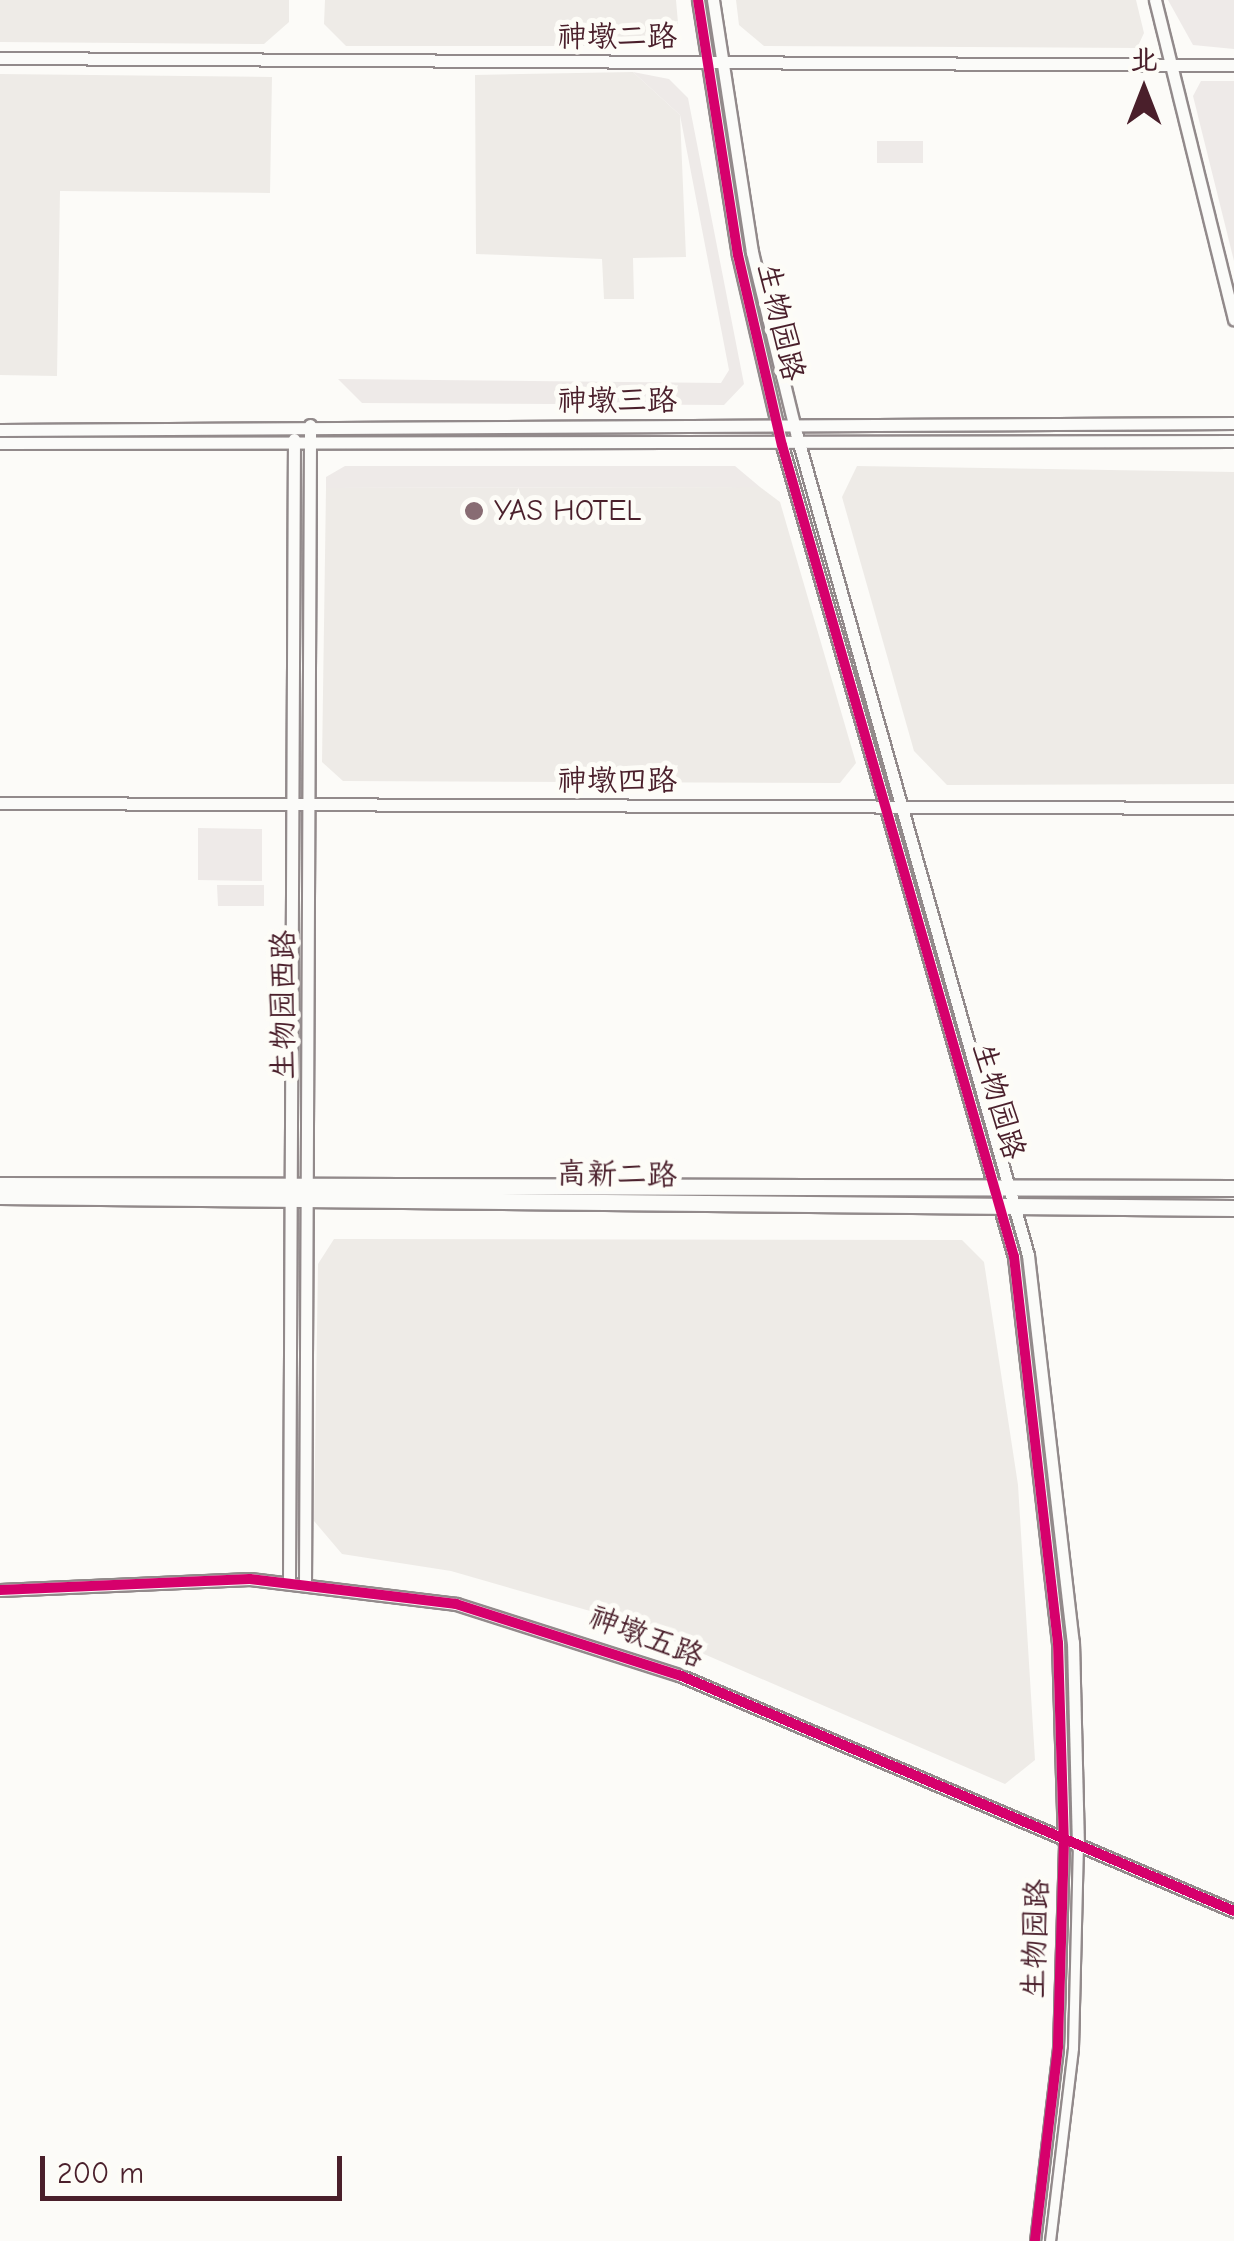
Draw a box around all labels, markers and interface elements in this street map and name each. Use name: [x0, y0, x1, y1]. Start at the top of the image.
street label: 神墩二路: [557, 19, 677, 55]
north arrow: [1094, 40, 1194, 140]
text: 北: [1130, 44, 1158, 76]
street label: 生物园路: [749, 259, 811, 385]
street label: 神墩三路: [557, 383, 677, 419]
place label: YAS HOTEL: [494, 493, 641, 529]
marker: YAS HOTEL: [463, 500, 485, 522]
street label: 神墩四路: [557, 763, 677, 799]
street label: 生物园西路: [266, 930, 302, 1080]
street label: 生物园路: [964, 1038, 1032, 1164]
street label: 高新二路: [557, 1156, 677, 1194]
street label: 神墩五路: [584, 1599, 708, 1675]
street label: 生物园路: [1016, 1878, 1056, 2000]
scale bar: [45, 2136, 348, 2198]
text: 200 m: [57, 2156, 144, 2191]

